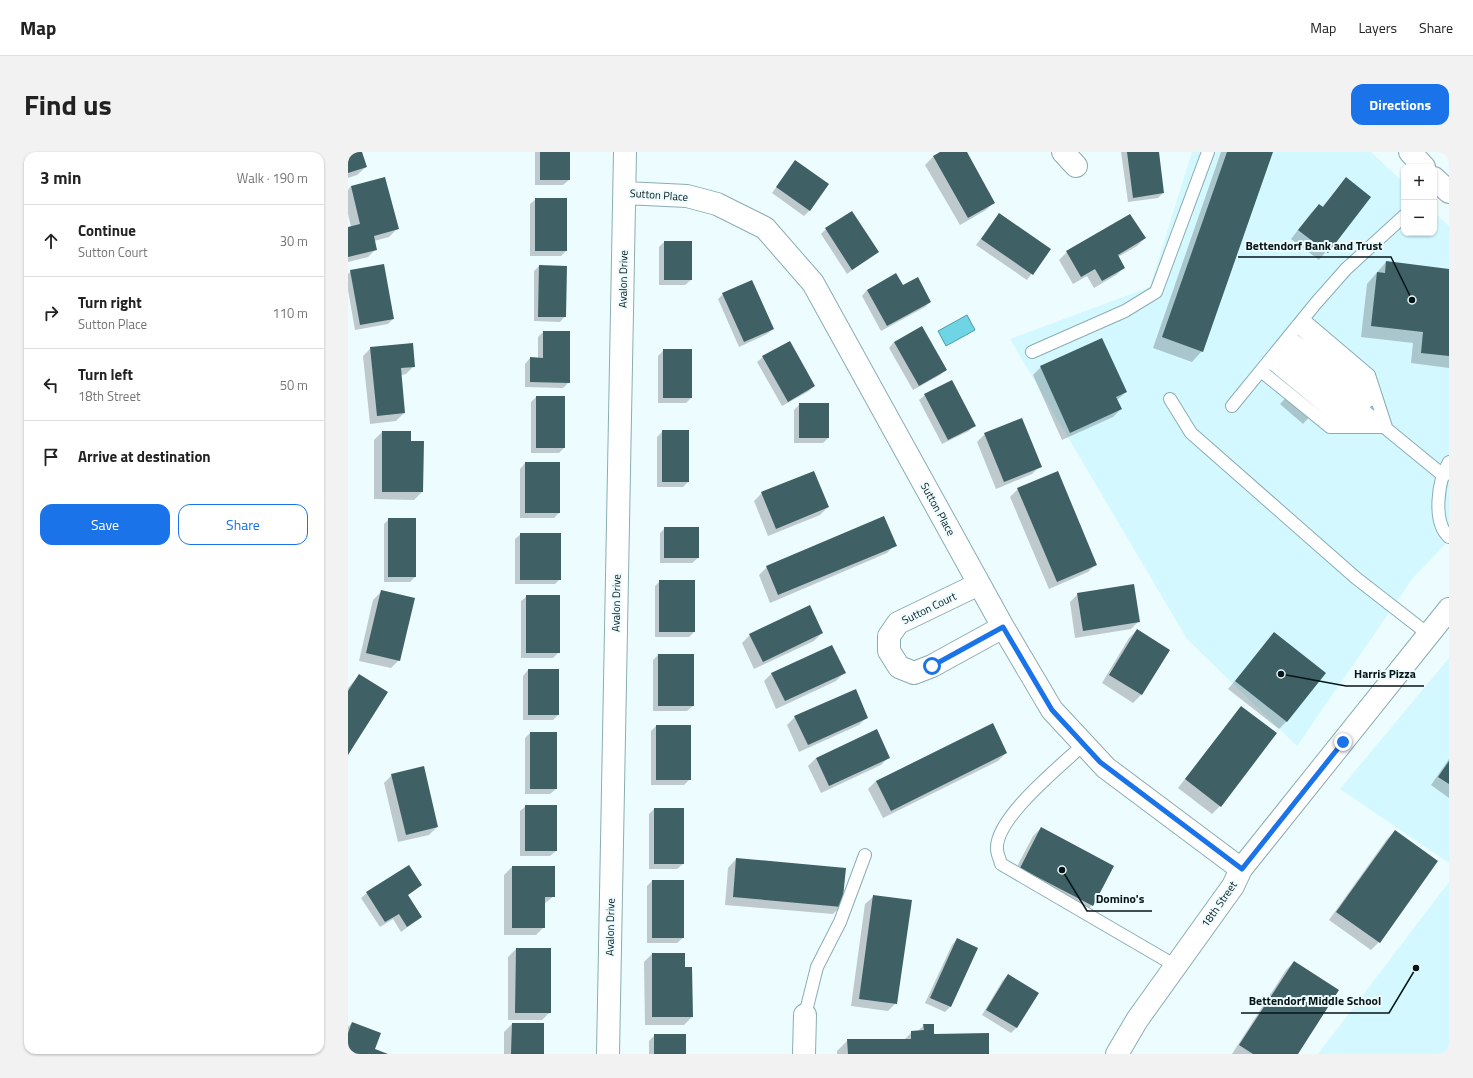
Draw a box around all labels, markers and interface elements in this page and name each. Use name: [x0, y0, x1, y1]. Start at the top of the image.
text: Map: [20, 13, 56, 42]
text: Map: [1310, 17, 1336, 38]
text: Layers: [1358, 17, 1397, 38]
text: Share: [1419, 17, 1453, 38]
text: Find us: [24, 83, 112, 126]
button: Directions: [1351, 84, 1449, 125]
map controls: [1401, 164, 1437, 236]
button: +: [1401, 164, 1437, 200]
text: 3 min: [40, 165, 81, 191]
text: Walk · 190 m: [237, 168, 308, 188]
street label: Sutton Place: [629, 185, 689, 205]
button: −: [1401, 200, 1437, 236]
text: Continue: [78, 219, 136, 242]
icon: ahead: [40, 230, 62, 252]
text: 30 m: [280, 231, 308, 251]
callout: Bettendorf Bank and Trust: [1238, 233, 1391, 257]
text: Bettendorf Bank and Trust: [1246, 236, 1383, 255]
text: Sutton Court: [78, 242, 148, 262]
street label: Avalon Drive: [614, 250, 632, 308]
text: Turn right: [78, 291, 142, 314]
icon: right: [40, 302, 62, 324]
text: 110 m: [272, 303, 308, 323]
text: Sutton Place: [78, 314, 147, 334]
text: Turn left: [78, 363, 133, 386]
icon: left: [40, 374, 62, 396]
text: 50 m: [280, 375, 308, 395]
text: 18th Street: [78, 386, 140, 406]
text: Arrive at destination: [78, 445, 211, 468]
icon: arrive: [40, 446, 62, 468]
street label: Sutton Place: [917, 480, 959, 539]
button: Save: [40, 504, 170, 545]
button: Share: [178, 504, 308, 545]
street label: Avalon Drive: [607, 574, 625, 632]
street label: Sutton Court: [899, 588, 959, 628]
route start: [923, 657, 941, 675]
callout: Harris Pizza: [1346, 662, 1424, 686]
text: Harris Pizza: [1354, 664, 1416, 683]
route end: [1334, 733, 1352, 751]
street label: 18th Street: [1197, 878, 1241, 930]
callout: Domino's: [1087, 887, 1152, 911]
text: Domino's: [1096, 889, 1145, 908]
street label: Avalon Drive: [601, 898, 619, 956]
callout: Bettendorf Middle School: [1241, 989, 1389, 1013]
text: Bettendorf Middle School: [1249, 991, 1381, 1010]

